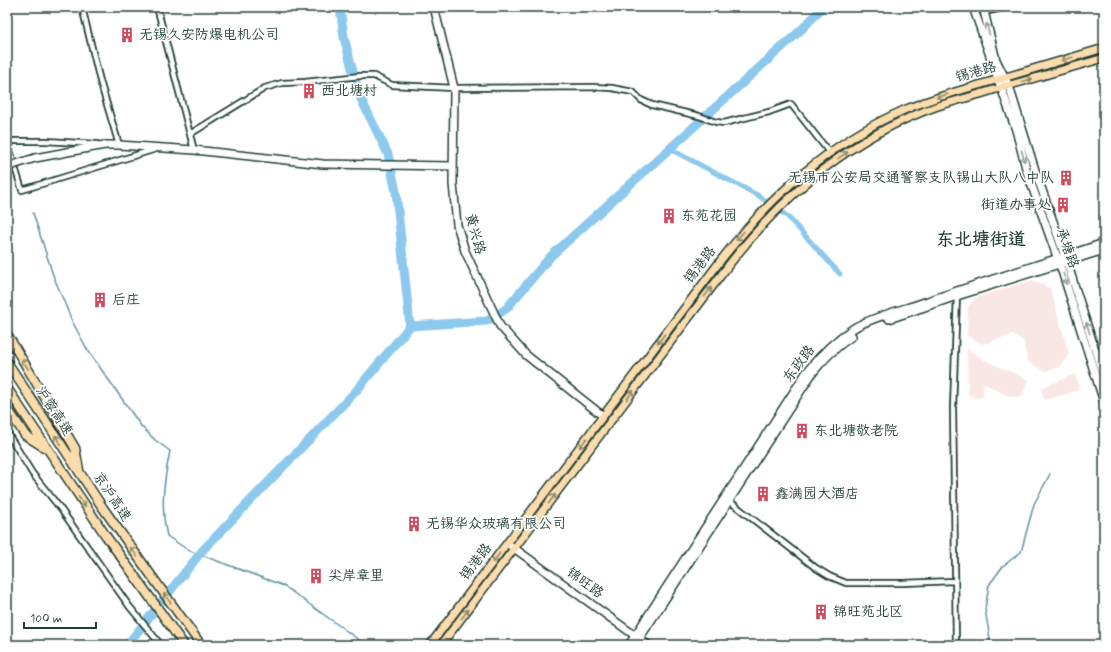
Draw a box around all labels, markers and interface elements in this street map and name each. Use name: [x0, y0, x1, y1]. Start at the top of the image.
one-way arrow: [984, 23, 992, 36]
building icon: 无锡久安防爆电机公司: [118, 26, 136, 44]
place label: 无锡久安防爆电机公司: [139, 26, 279, 44]
one-way arrow: [1060, 56, 1073, 63]
street label: 锡港路: [953, 58, 999, 86]
one-way arrow: [1020, 76, 1033, 83]
building icon: 西北塘村: [300, 82, 318, 100]
place label: 西北塘村: [321, 82, 377, 100]
one-way arrow: [936, 93, 949, 100]
one-way arrow: [1020, 149, 1027, 162]
one-way arrow: [837, 151, 848, 159]
place label: 无锡市公安局交通警察支队锡山大队八中队: [788, 169, 1054, 187]
building icon: 无锡市公安局交通警察支队锡山大队八中队: [1057, 169, 1075, 187]
place label: 街道办事处: [981, 196, 1051, 214]
building icon: 街道办事处: [1054, 196, 1072, 214]
building icon: 东苑花园: [660, 207, 678, 225]
place label: 东苑花园: [681, 207, 737, 225]
street label: 黄兴路: [461, 211, 489, 257]
street label: 承塘路: [1051, 225, 1083, 271]
district label: 东北塘街道: [936, 228, 1026, 252]
one-way arrow: [735, 231, 745, 241]
street label: 锡港路: [680, 243, 720, 287]
one-way arrow: [1062, 272, 1069, 285]
one-way arrow: [704, 286, 713, 297]
building icon: 后庄: [91, 291, 109, 309]
place label: 后庄: [112, 291, 140, 309]
one-way arrow: [1083, 322, 1091, 334]
one-way arrow: [657, 334, 665, 345]
street label: 东政路: [779, 342, 819, 386]
one-way arrow: [20, 358, 28, 370]
street label: 沪蓉高速: [31, 383, 77, 439]
one-way arrow: [626, 390, 634, 401]
building icon: 东北塘敬老院: [793, 422, 811, 440]
place label: 东北塘敬老院: [814, 422, 898, 440]
one-way arrow: [54, 435, 62, 446]
one-way arrow: [578, 437, 587, 448]
street label: 京沪高速: [89, 469, 135, 525]
building icon: 鑫满园大酒店: [754, 485, 772, 503]
place label: 鑫满园大酒店: [775, 485, 859, 503]
one-way arrow: [547, 494, 556, 505]
one-way arrow: [79, 496, 87, 508]
building icon: 无锡华众玻璃有限公司: [405, 515, 423, 533]
place label: 无锡华众玻璃有限公司: [426, 515, 566, 533]
street label: 锡港路: [456, 540, 496, 584]
one-way arrow: [130, 546, 138, 557]
one-way arrow: [492, 552, 500, 563]
street label: 锦旺路: [563, 563, 607, 603]
building icon: 尖岸章里: [307, 567, 325, 585]
place label: 尖岸章里: [328, 567, 384, 585]
one-way arrow: [163, 593, 171, 604]
building icon: 锦旺苑北区: [812, 603, 830, 621]
place label: 锦旺苑北区: [833, 603, 903, 621]
scale bar: [24, 604, 96, 630]
one-way arrow: [460, 608, 469, 619]
text: 100 m: [30, 611, 62, 627]

